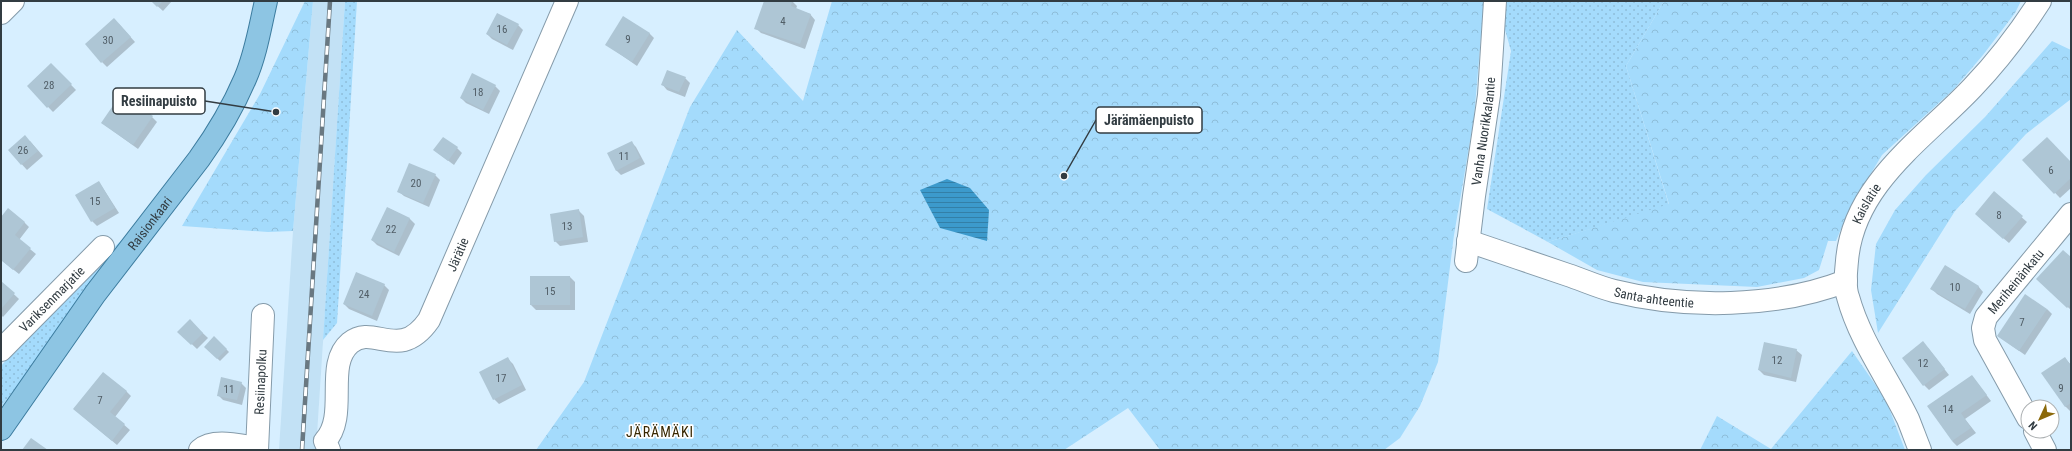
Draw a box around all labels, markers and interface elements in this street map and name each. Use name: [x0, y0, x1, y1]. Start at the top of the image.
house number: 4: [780, 15, 786, 28]
house number: 16: [497, 23, 507, 36]
house number: 9: [625, 33, 631, 46]
house number: 30: [103, 34, 113, 47]
street label: Vanha Nuorikkalantie: [1469, 77, 1498, 186]
house number: 28: [44, 79, 54, 92]
house number: 18: [473, 86, 483, 99]
callout: Resiinapuisto: [113, 88, 205, 114]
text: Resiinapuisto: [121, 93, 197, 109]
callout: Järämäenpuisto: [1096, 107, 1202, 133]
text: Järämäenpuisto: [1104, 112, 1194, 128]
house number: 26: [18, 144, 28, 157]
house number: 11: [619, 150, 629, 163]
house number: 6: [2048, 164, 2054, 177]
house number: 20: [411, 177, 421, 190]
street label: Kaislatie: [1849, 180, 1884, 226]
street label: Raisionkaari: [125, 194, 175, 253]
house number: 15: [90, 195, 100, 208]
house number: 8: [1996, 209, 2002, 222]
house number: 13: [562, 220, 572, 233]
house number: 22: [386, 223, 396, 236]
street label: Järätie: [444, 235, 472, 274]
street label: Meriheinänkatu: [1985, 246, 2047, 317]
street label: Variksenmarjatie: [16, 263, 88, 335]
house number: 10: [1950, 281, 1960, 294]
street label: Santa-ahteentie: [1613, 284, 1694, 311]
house number: 15: [545, 285, 555, 298]
house number: 24: [359, 288, 370, 301]
house number: 7: [2019, 316, 2025, 329]
street label: Resiinapolku: [252, 349, 269, 415]
house number: 12: [1772, 354, 1782, 367]
house number: 12: [1918, 357, 1928, 370]
house number: 17: [496, 372, 506, 385]
house number: 9: [2058, 382, 2064, 395]
house number: 11: [224, 383, 234, 396]
house number: 7: [97, 394, 103, 407]
north arrow: [2020, 399, 2060, 439]
house number: 14: [1943, 403, 1954, 416]
text: N: [2026, 418, 2040, 433]
district label: JÄRÄMÄKI: [626, 424, 694, 440]

